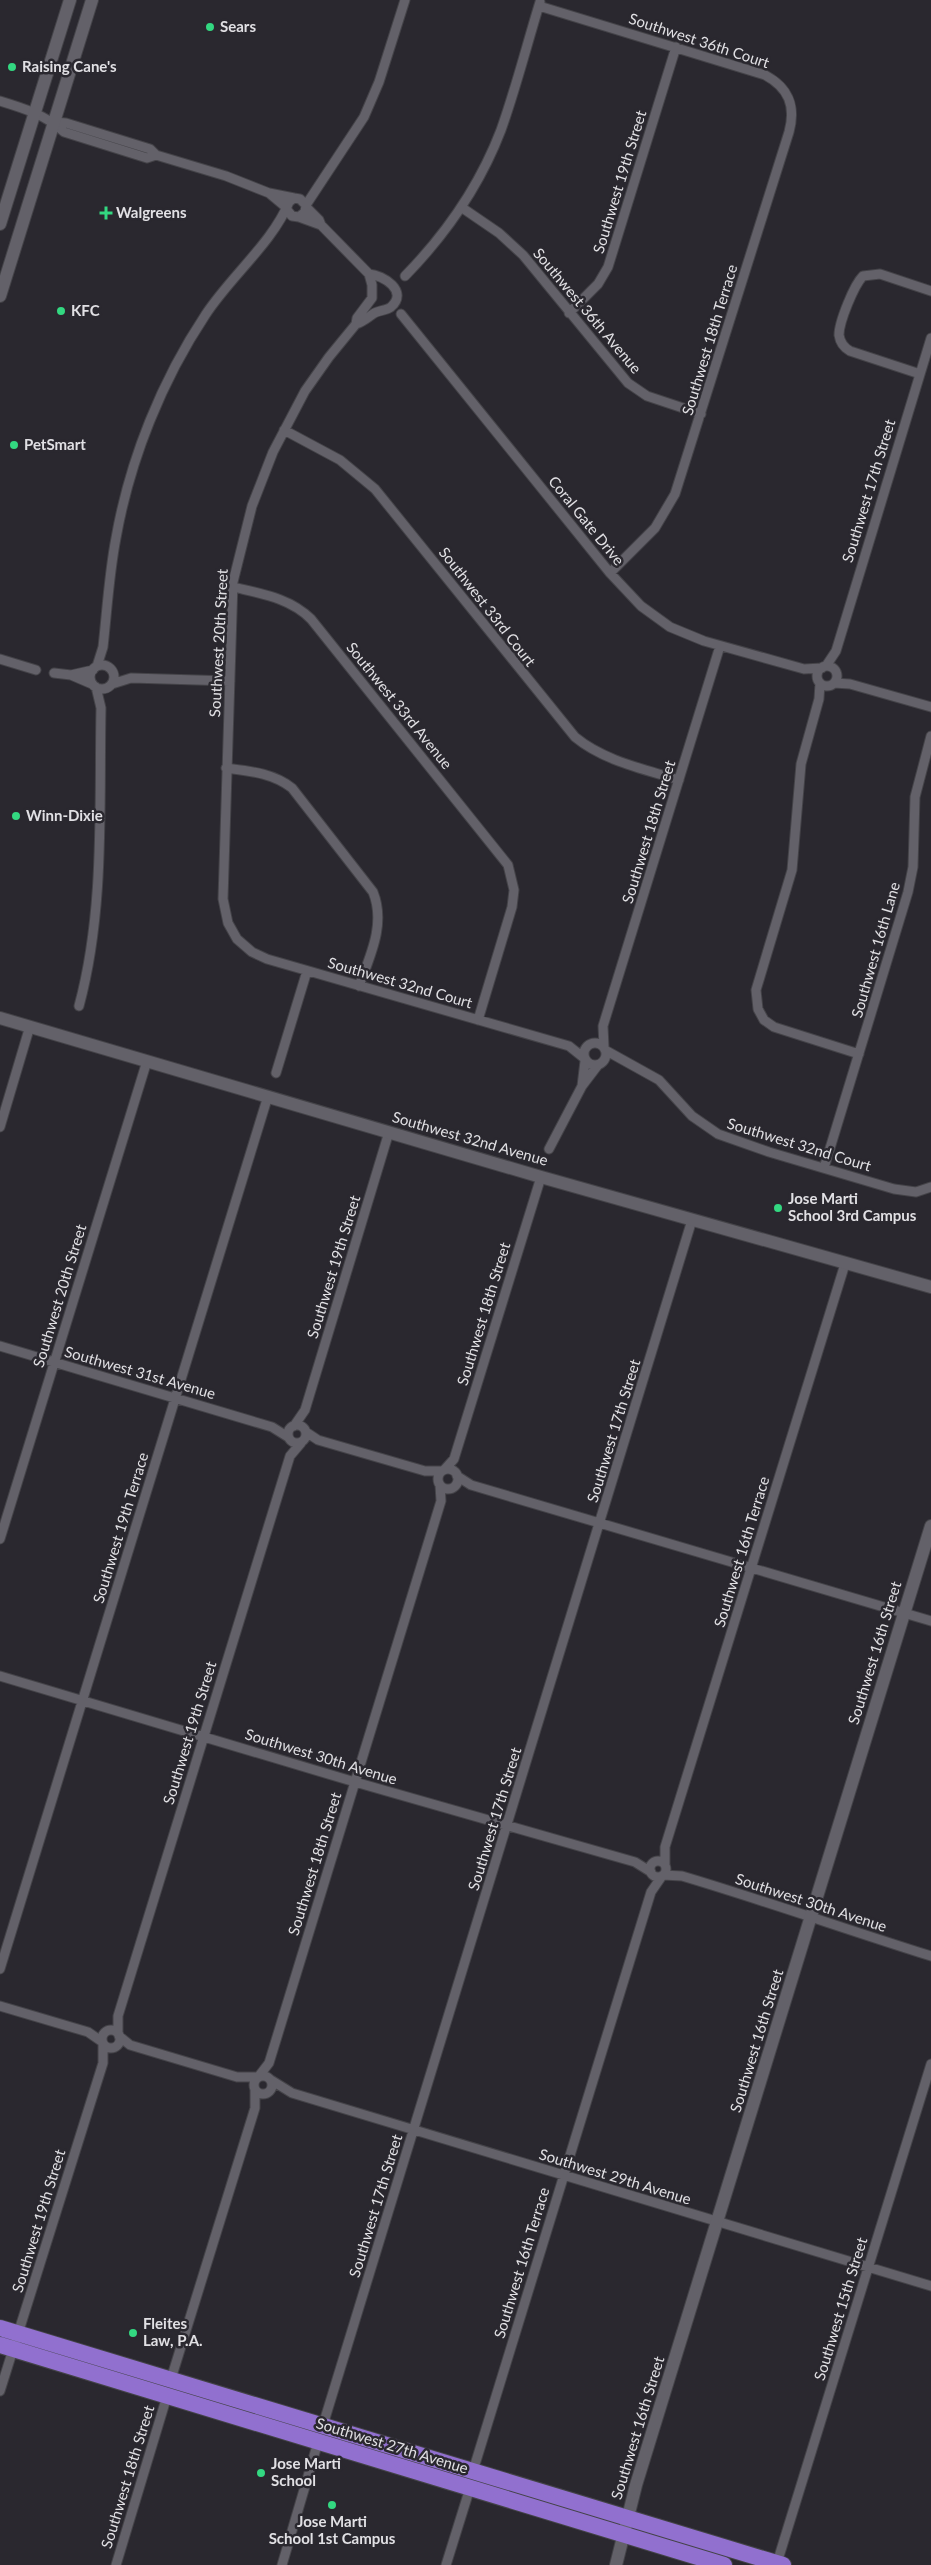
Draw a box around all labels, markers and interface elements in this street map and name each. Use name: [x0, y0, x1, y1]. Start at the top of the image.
street label: Southwest 36th Court: [627, 9, 772, 71]
place label: Sears: [220, 17, 256, 35]
marker: Sears: [204, 21, 216, 33]
place label: Raising Cane's: [22, 57, 117, 75]
marker: Raising Cane's: [6, 61, 18, 73]
street label: Southwest 19th Street: [589, 107, 650, 255]
place label: Walgreens: [116, 203, 187, 221]
marker: Walgreens: [100, 207, 112, 219]
street label: Southwest 36th Avenue: [530, 244, 646, 377]
street label: Southwest 18th Terrace: [678, 262, 741, 417]
place label: KFC: [71, 301, 100, 319]
marker: KFC: [55, 305, 67, 317]
street label: Southwest 17th Street: [838, 416, 899, 564]
place label: PetSmart: [24, 435, 86, 453]
marker: PetSmart: [8, 439, 20, 451]
street label: Coral Gate Drive: [545, 472, 628, 569]
street label: Southwest 33rd Court: [436, 543, 540, 670]
street label: Southwest 20th Street: [205, 568, 231, 718]
street label: Southwest 33rd Avenue: [343, 638, 457, 772]
street label: Southwest 18th Street: [618, 757, 679, 905]
place label: Winn-Dixie: [26, 806, 103, 824]
marker: Winn-Dixie: [10, 810, 22, 822]
street label: Southwest 16th Lane: [847, 880, 903, 1020]
street label: Southwest 32nd Court: [326, 953, 475, 1011]
street label: Southwest 32nd Avenue: [390, 1107, 550, 1169]
street label: Southwest 32nd Court: [725, 1114, 874, 1175]
place label: Jose Marti School 3rd Campus: [788, 1189, 917, 1224]
street label: Southwest 19th Street: [303, 1192, 364, 1340]
marker: Jose Marti School 3rd Campus: [772, 1202, 784, 1214]
street label: Southwest 20th Street: [29, 1221, 90, 1369]
street label: Southwest 18th Street: [453, 1239, 514, 1387]
street label: Southwest 31st Avenue: [63, 1342, 218, 1402]
street label: Southwest 17th Street: [583, 1356, 644, 1504]
street label: Southwest 19th Terrace: [89, 1450, 152, 1605]
street label: Southwest 16th Terrace: [710, 1474, 773, 1629]
street label: Southwest 16th Street: [844, 1578, 905, 1726]
street label: Southwest 19th Street: [159, 1658, 220, 1806]
street label: Southwest 30th Avenue: [243, 1724, 400, 1788]
street label: Southwest 17th Street: [464, 1744, 525, 1892]
street label: Southwest 18th Street: [284, 1789, 345, 1937]
street label: Southwest 30th Avenue: [733, 1869, 889, 1935]
street label: Southwest 16th Street: [726, 1966, 787, 2114]
street label: Southwest 17th Street: [345, 2131, 406, 2279]
street label: Southwest 29th Avenue: [537, 2144, 694, 2208]
street label: Southwest 19th Street: [8, 2146, 69, 2294]
street label: Southwest 16th Terrace: [490, 2185, 553, 2340]
street label: Southwest 15th Street: [810, 2234, 871, 2382]
place label: Fleites Law, P.A.: [143, 2314, 203, 2349]
marker: Fleites Law, P.A.: [127, 2327, 139, 2339]
street label: Southwest 16th Street: [607, 2353, 668, 2501]
street label: Southwest 18th Street: [97, 2402, 158, 2550]
street label: Southwest 27th Avenue: [314, 2413, 471, 2477]
place label: Jose Marti School: [271, 2454, 341, 2489]
marker: Jose Marti School: [255, 2467, 267, 2479]
marker: Jose Marti School 1st Campus: [326, 2499, 338, 2511]
place label: Jose Marti School 1st Campus: [269, 2512, 396, 2547]

